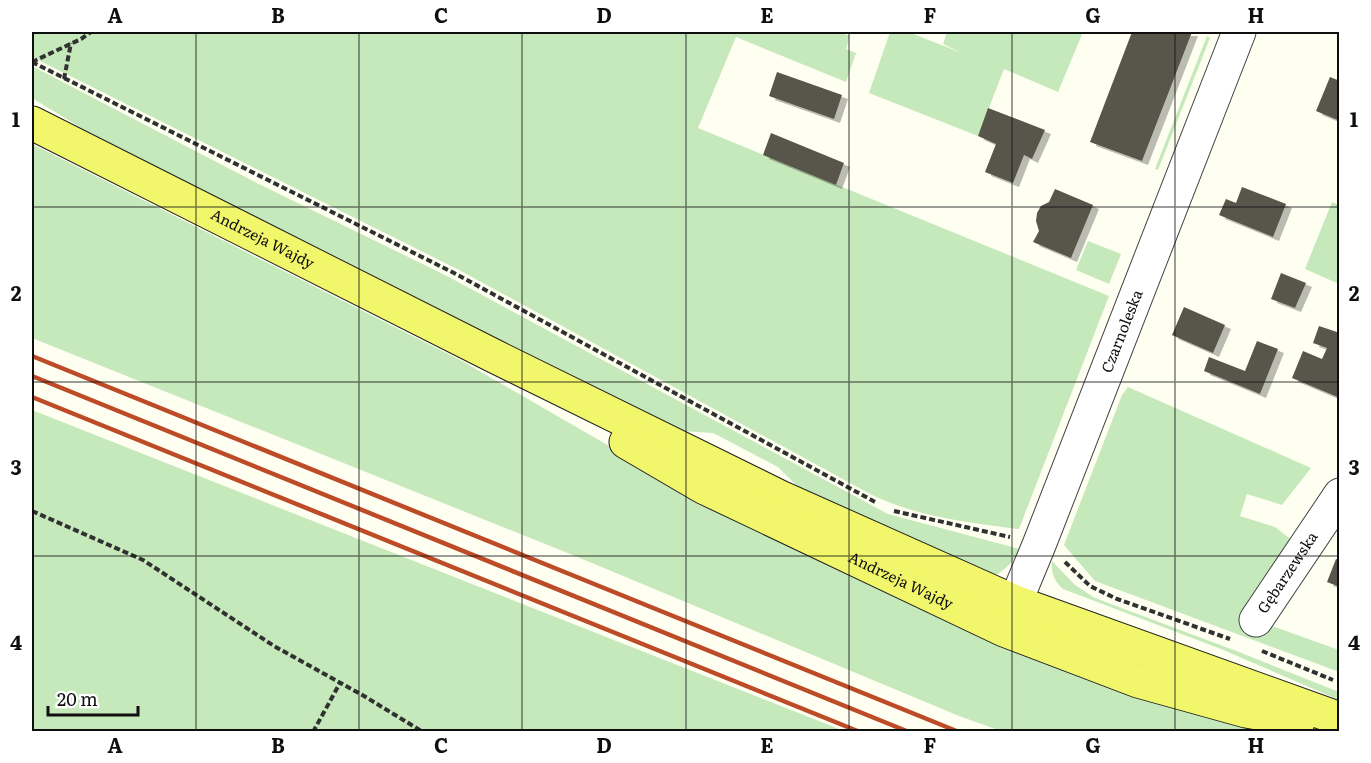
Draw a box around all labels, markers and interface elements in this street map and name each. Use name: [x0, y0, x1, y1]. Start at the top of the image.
text: A: [107, 0, 123, 29]
text: B: [271, 0, 285, 29]
text: C: [434, 0, 448, 29]
text: D: [596, 0, 612, 29]
text: E: [760, 0, 774, 29]
text: F: [924, 0, 937, 29]
text: G: [1085, 0, 1101, 29]
text: H: [1248, 0, 1264, 29]
text: 1: [12, 103, 20, 133]
text: 1: [1350, 103, 1358, 133]
street label: Andrzeja Wajdy: [207, 202, 319, 274]
text: 2: [11, 277, 22, 307]
text: 2: [1349, 277, 1360, 307]
street label: Czarnoleska: [1094, 285, 1148, 376]
text: 3: [10, 451, 22, 481]
text: 3: [1348, 451, 1360, 481]
street label: Gębarzewska: [1251, 525, 1323, 618]
street label: Andrzeja Wajdy: [845, 545, 958, 614]
text: 4: [10, 626, 22, 656]
text: 4: [1348, 626, 1360, 656]
scale bar: [48, 679, 138, 717]
text: 20 m: [57, 685, 98, 712]
text: A: [107, 729, 123, 759]
text: B: [271, 729, 285, 759]
text: C: [434, 729, 448, 759]
text: D: [596, 729, 612, 759]
text: E: [760, 729, 774, 759]
text: F: [924, 729, 937, 759]
text: G: [1085, 729, 1101, 759]
text: H: [1248, 729, 1264, 759]

